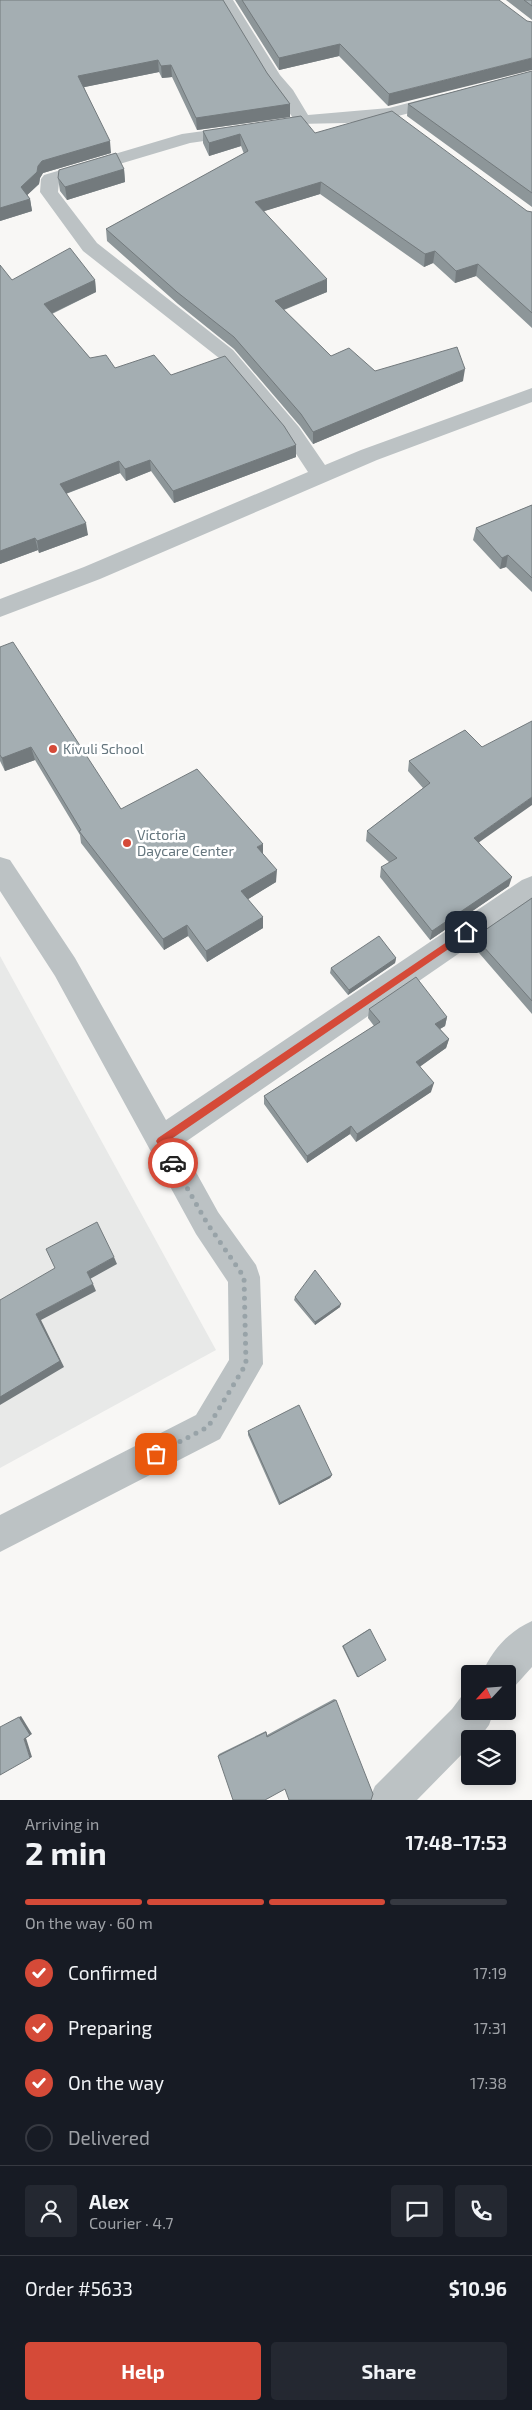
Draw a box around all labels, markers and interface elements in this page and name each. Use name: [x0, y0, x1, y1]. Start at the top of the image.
place label: Kivuli School: [63, 740, 145, 757]
marker: Kivuli School: [47, 743, 59, 755]
place label: Victoria Daycare Center: [137, 826, 234, 859]
marker: Victoria Daycare Center: [121, 837, 133, 849]
pin: [445, 911, 487, 953]
icon: home: [452, 918, 480, 946]
courier: [148, 1138, 198, 1188]
icon: car: [159, 1149, 187, 1177]
pin: [135, 1433, 177, 1475]
icon: bag: [142, 1440, 170, 1468]
north arrow: [461, 1665, 516, 1720]
map controls: [461, 1665, 516, 1785]
button: layers: [461, 1730, 516, 1785]
text: Arriving in: [25, 1814, 99, 1833]
text: 17:48–17:53: [406, 1831, 507, 1854]
text: 2 min: [25, 1833, 107, 1871]
text: On the way · 60 m: [25, 1913, 153, 1932]
icon: check: [25, 1959, 53, 1987]
text: Confirmed: [68, 1961, 158, 1984]
text: 17:19: [473, 1963, 507, 1982]
icon: check: [25, 2014, 53, 2042]
text: Preparing: [68, 2016, 152, 2039]
text: 17:31: [473, 2018, 507, 2037]
icon: check: [25, 2069, 53, 2097]
text: On the way: [68, 2071, 164, 2094]
text: 17:38: [470, 2073, 507, 2092]
text: Delivered: [68, 2126, 150, 2149]
button: person: [25, 2185, 77, 2237]
button: chat: [391, 2185, 443, 2237]
button: phone: [455, 2185, 507, 2237]
text: Alex: [89, 2190, 129, 2213]
text: Courier · 4.7: [89, 2213, 173, 2232]
text: Order #5633: [25, 2277, 133, 2300]
text: $10.96: [449, 2277, 507, 2300]
button: Help: [25, 2342, 261, 2400]
button: Share: [271, 2342, 507, 2400]

